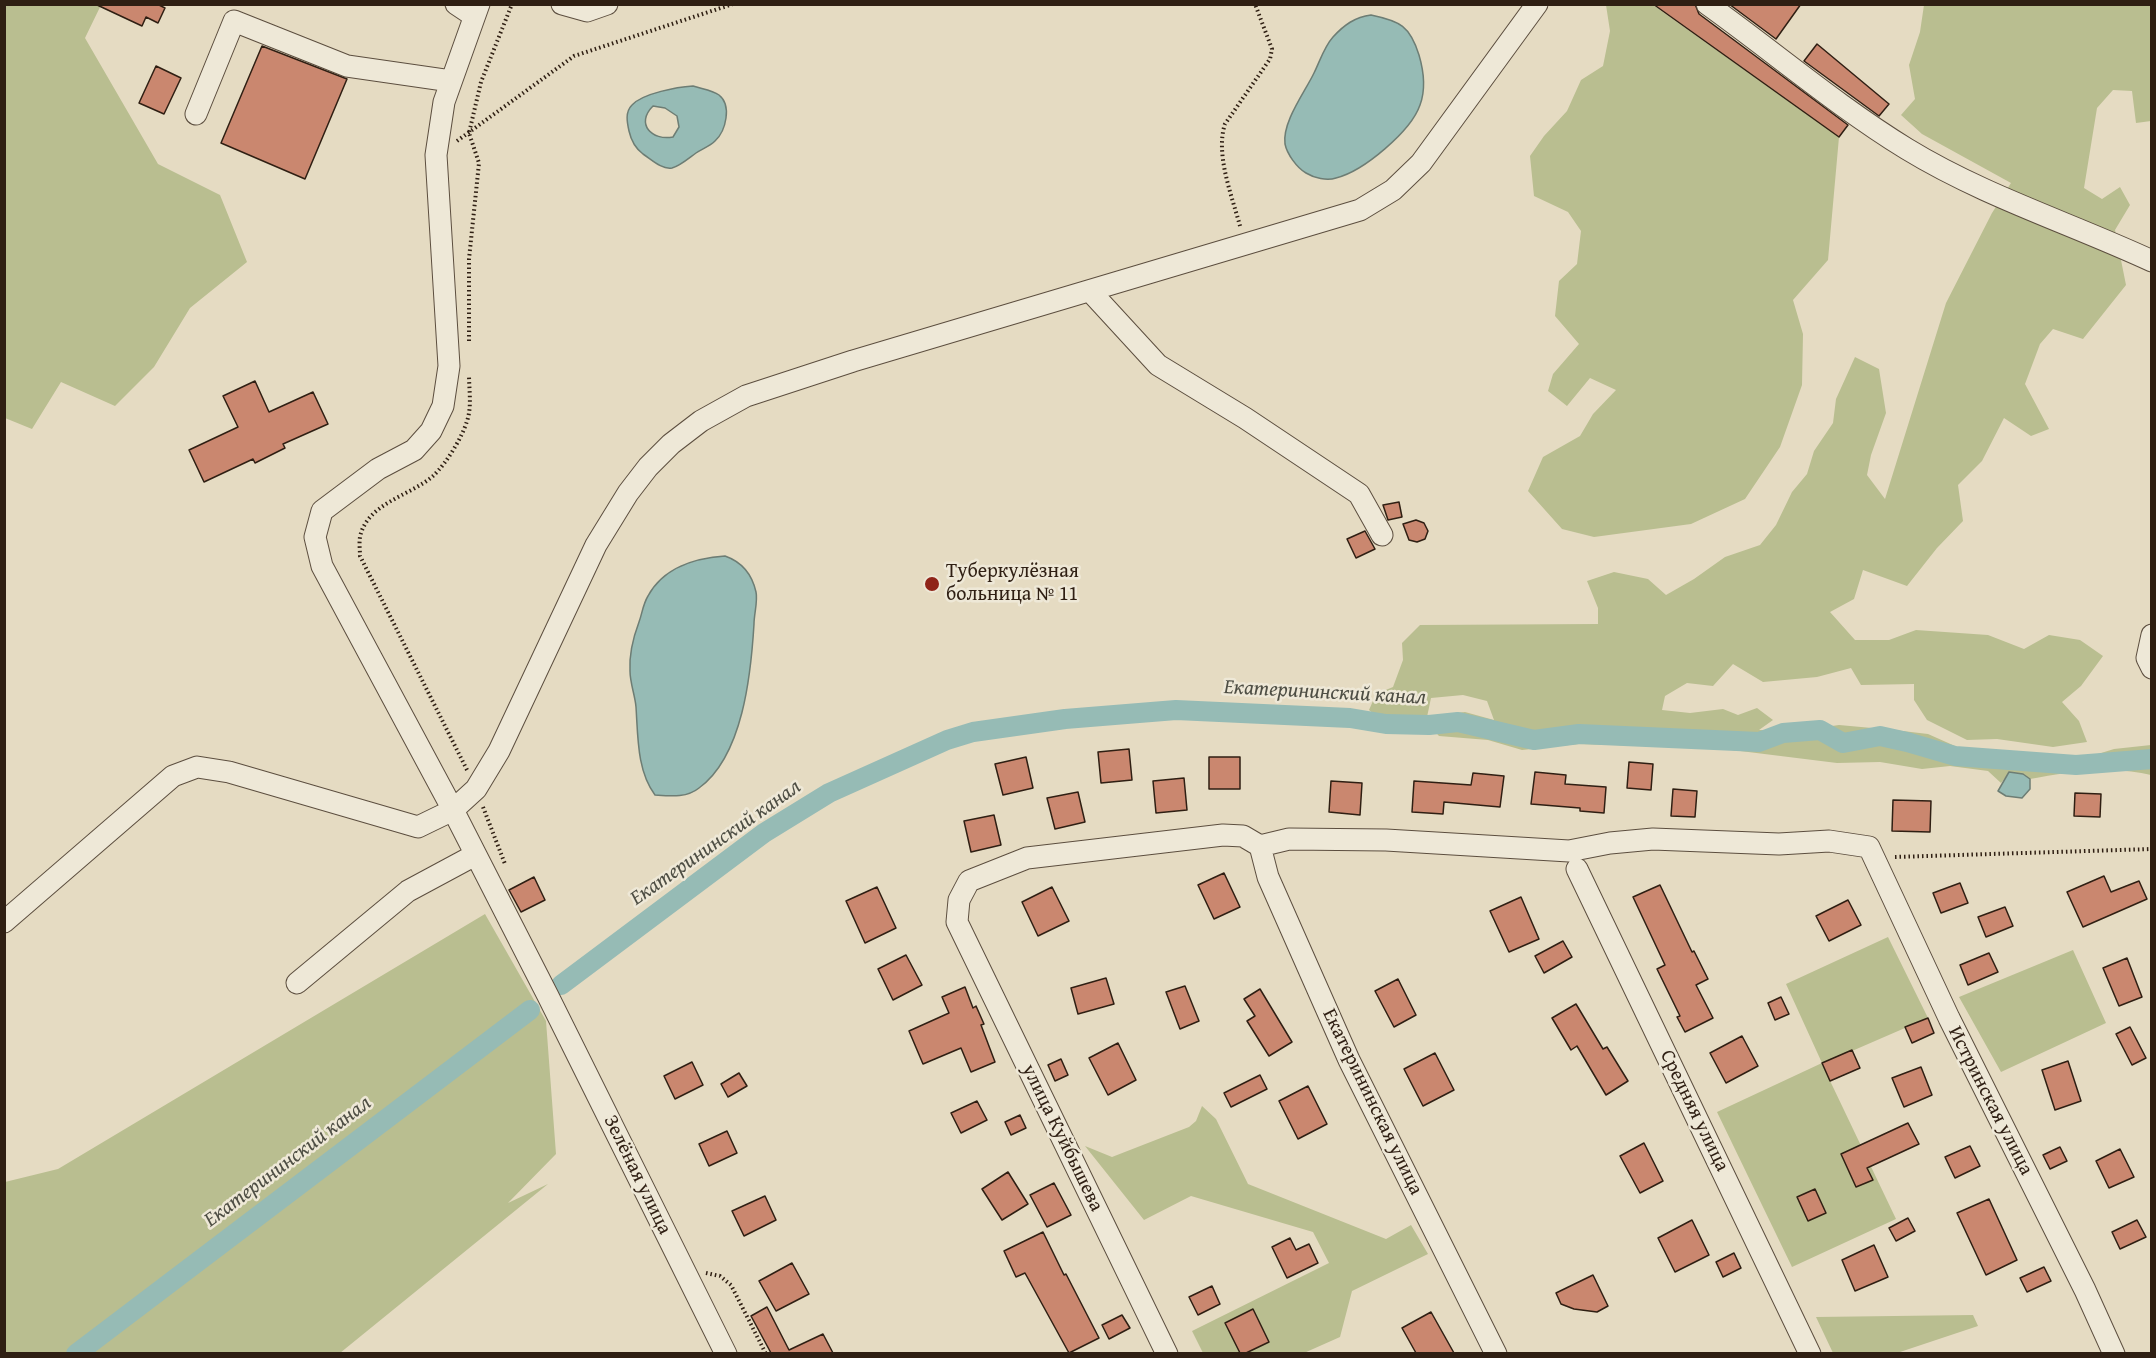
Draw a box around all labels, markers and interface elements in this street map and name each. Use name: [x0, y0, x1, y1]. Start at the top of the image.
place label: Туберкулёзная больница № 11: [946, 560, 1079, 607]
marker: Туберкулёзная больница № 11: [923, 575, 941, 593]
water label: Екатерининский канал: [1223, 675, 1427, 711]
water label: Екатерининский канал: [626, 775, 806, 911]
street label: Екатерининская улица: [1316, 1005, 1428, 1199]
street label: Истринская улица: [1942, 1023, 2038, 1179]
street label: Средняя улица: [1654, 1046, 1734, 1176]
street label: улица Куйбышева: [1016, 1060, 1108, 1216]
water label: Екатерининский канал: [200, 1091, 376, 1233]
street label: Зелёная улица: [598, 1111, 676, 1239]

